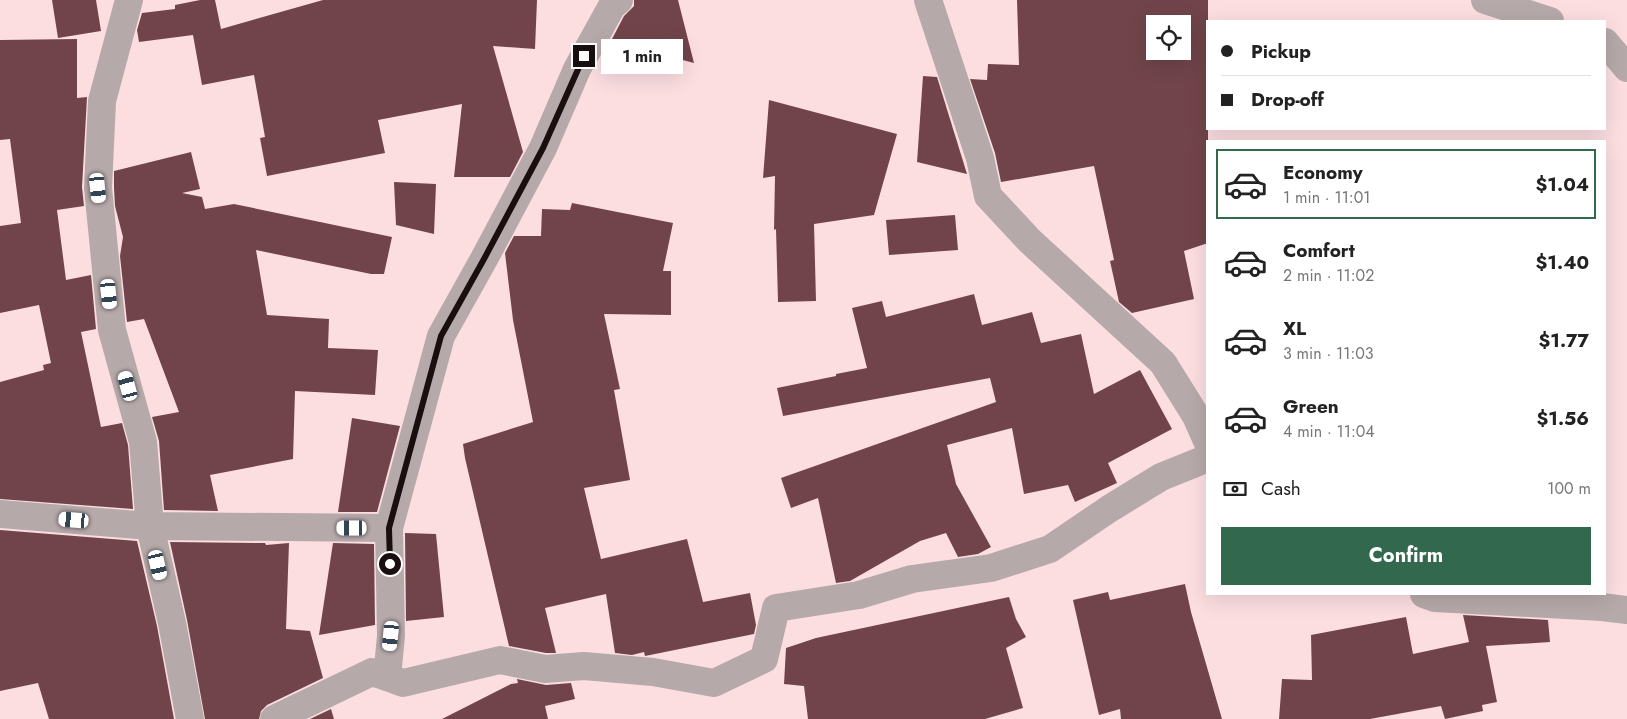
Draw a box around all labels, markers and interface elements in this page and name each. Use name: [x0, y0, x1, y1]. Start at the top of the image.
map controls: [1146, 15, 1191, 60]
button: locate: [1146, 15, 1191, 60]
callout: 1 min: [602, 38, 684, 74]
text: Pickup: [1251, 38, 1311, 65]
route end: [573, 45, 595, 67]
text: 1 min: [622, 45, 662, 68]
text: Drop-off: [1251, 86, 1324, 113]
text: Economy: [1283, 159, 1363, 186]
icon: car: [1223, 162, 1268, 207]
text: $1.04: [1536, 171, 1589, 198]
car: [88, 172, 107, 204]
text: 1 min · 11:01: [1283, 186, 1370, 209]
text: Comfort: [1283, 237, 1355, 264]
icon: car: [1223, 240, 1268, 285]
text: $1.40: [1536, 249, 1589, 276]
text: 2 min · 11:02: [1283, 264, 1374, 287]
car: [99, 278, 118, 310]
text: XL: [1283, 315, 1306, 342]
icon: car: [1223, 318, 1268, 363]
text: $1.77: [1538, 327, 1589, 354]
text: 3 min · 11:03: [1283, 342, 1374, 365]
car: [116, 370, 139, 402]
text: Green: [1283, 393, 1339, 420]
icon: car: [1223, 396, 1268, 441]
text: $1.56: [1536, 405, 1589, 432]
text: 4 min · 11:04: [1283, 420, 1375, 443]
icon: cash: [1221, 475, 1249, 503]
text: Cash: [1261, 475, 1301, 502]
text: 100 m: [1547, 477, 1591, 500]
car: [58, 511, 89, 529]
car: [337, 521, 367, 536]
button: Confirm: [1221, 527, 1591, 585]
car: [147, 549, 168, 581]
route start: [379, 553, 401, 575]
car: [381, 620, 400, 652]

